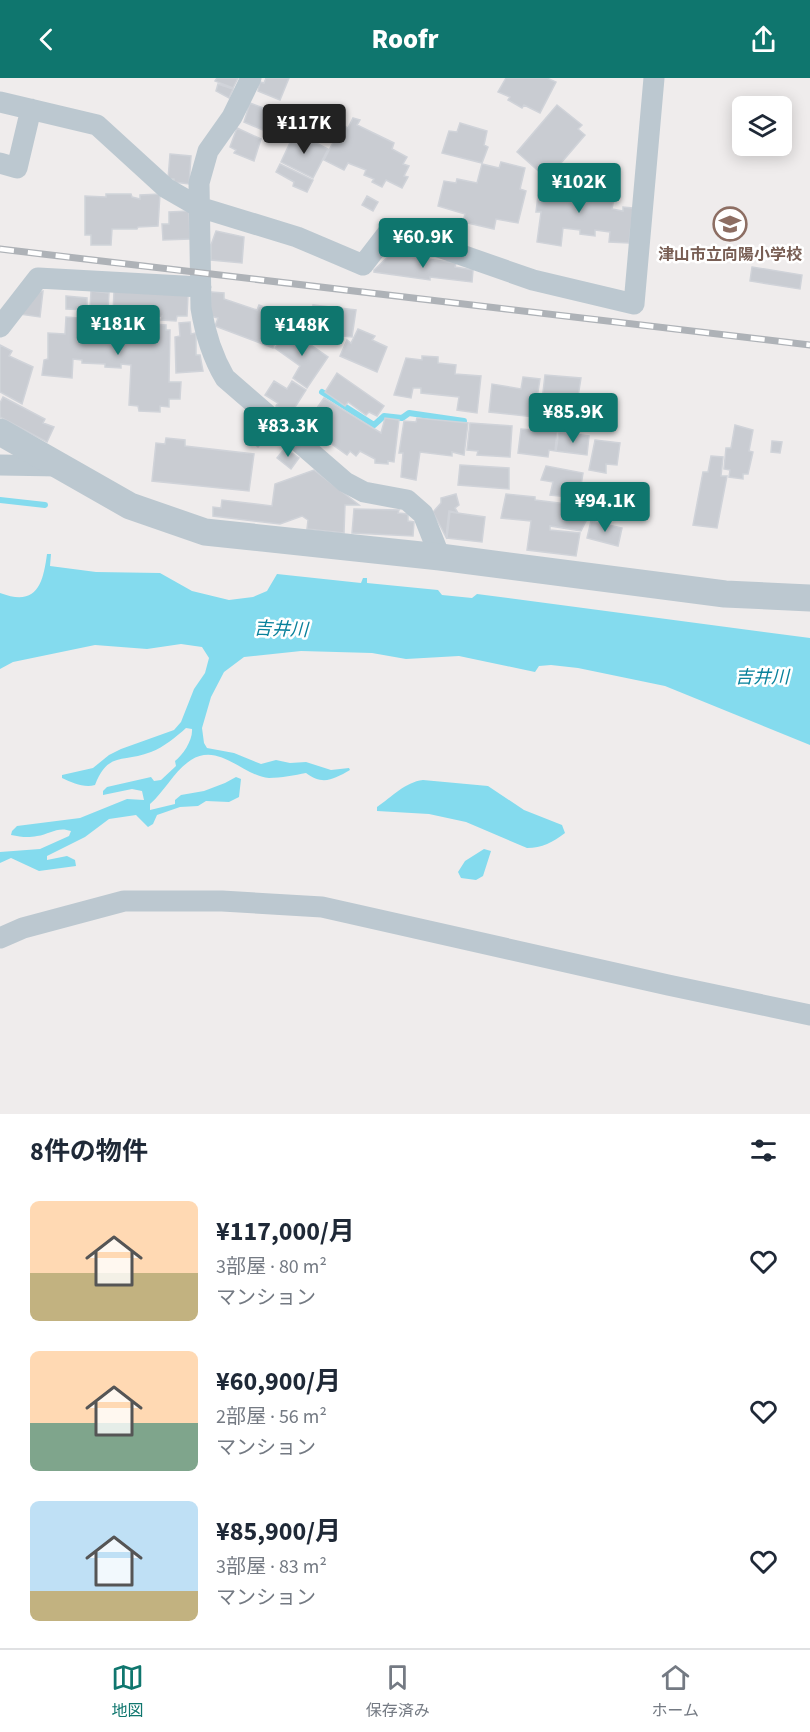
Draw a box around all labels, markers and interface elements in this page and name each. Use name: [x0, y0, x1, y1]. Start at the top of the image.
text: Roofr: [372, 20, 438, 59]
icon: back: [30, 23, 63, 56]
icon: share: [747, 23, 780, 56]
map controls: [732, 96, 792, 156]
button: layers: [732, 96, 792, 156]
pin: ¥117K: [262, 104, 346, 155]
text: ¥117K: [277, 109, 331, 137]
pin: ¥102K: [537, 163, 621, 214]
text: ¥102K: [552, 168, 606, 196]
school or university icon: 津山市立向陽小学校: [712, 206, 748, 242]
pin: ¥60.9K: [374, 218, 472, 269]
text: ¥60.9K: [393, 223, 453, 251]
place label: 津山市立向陽小学校: [658, 244, 802, 266]
pin: ¥181K: [76, 305, 160, 356]
pin: ¥148K: [260, 306, 344, 357]
text: ¥181K: [91, 310, 145, 338]
text: ¥148K: [275, 311, 329, 339]
pin: ¥85.9K: [524, 393, 622, 444]
text: ¥85.9K: [543, 398, 603, 426]
pin: ¥83.3K: [239, 407, 337, 458]
text: ¥83.3K: [258, 412, 318, 440]
pin: ¥94.1K: [556, 482, 654, 533]
text: ¥94.1K: [575, 487, 635, 515]
water label: 吉井川: [254, 616, 310, 643]
water label: 吉井川: [735, 665, 791, 690]
text: 8件の物件: [30, 1133, 148, 1170]
icon: filters: [747, 1134, 780, 1167]
text: ¥117,000/月: [216, 1213, 355, 1250]
icon: home: [78, 1225, 150, 1297]
icon: heart: [747, 1245, 780, 1278]
text: 3部屋 · 80 m²: [216, 1253, 327, 1281]
text: マンション: [216, 1284, 316, 1312]
text: ¥60,900/月: [216, 1363, 341, 1400]
icon: home: [78, 1375, 150, 1447]
icon: heart: [747, 1395, 780, 1428]
text: 2部屋 · 56 m²: [216, 1403, 327, 1431]
text: マンション: [216, 1434, 316, 1462]
text: ¥85,900/月: [216, 1513, 341, 1550]
icon: home: [78, 1525, 150, 1597]
icon: heart: [747, 1545, 780, 1578]
text: 3部屋 · 83 m²: [216, 1553, 327, 1581]
text: マンション: [216, 1584, 316, 1612]
tab: 地図: [111, 1661, 144, 1722]
tab: 保存済み: [366, 1661, 430, 1722]
tab: ホーム: [652, 1661, 699, 1722]

